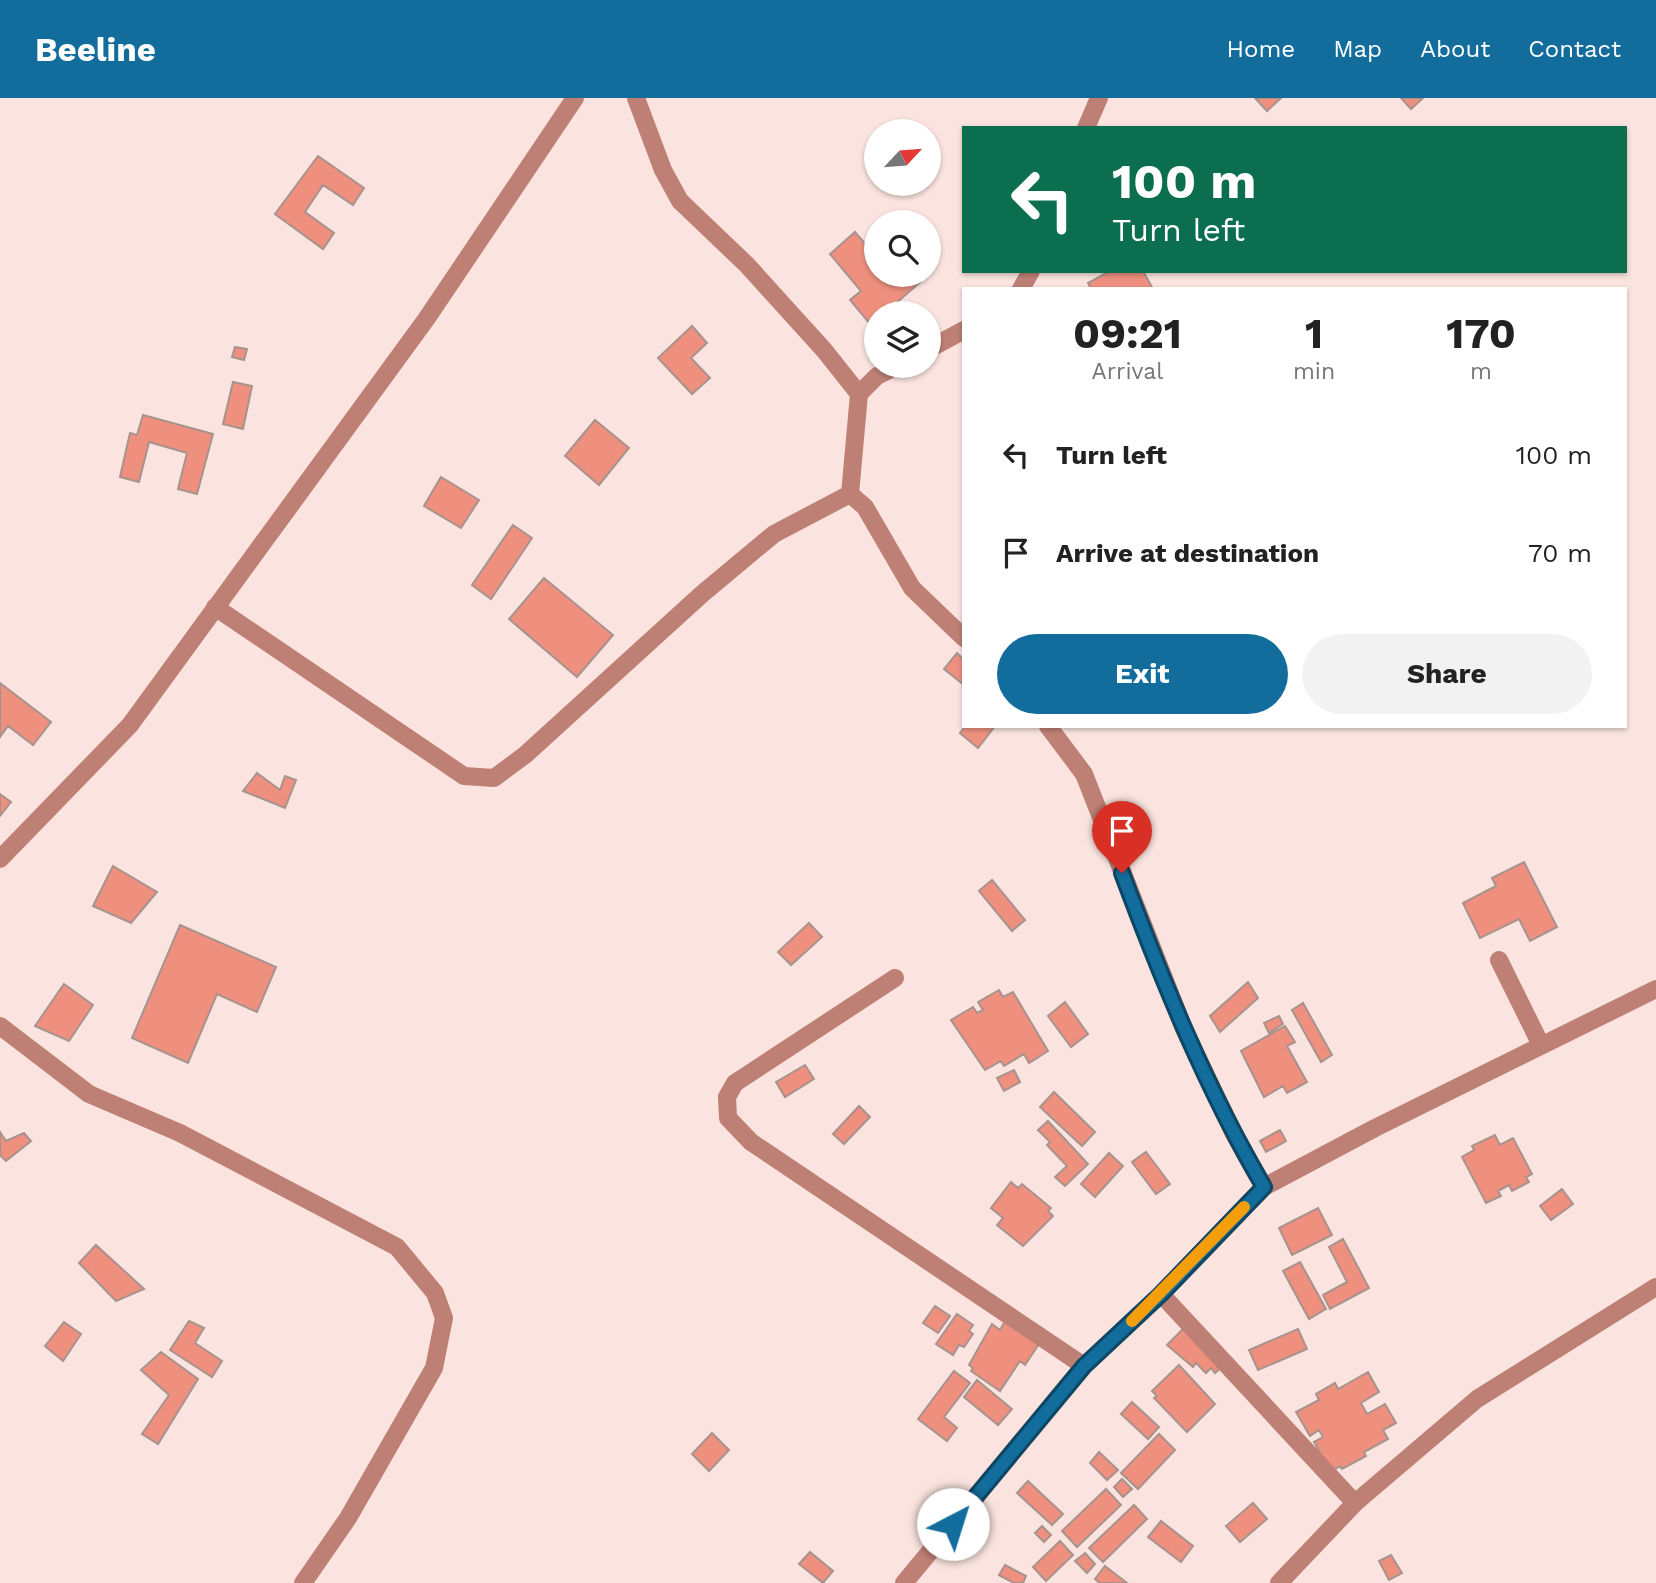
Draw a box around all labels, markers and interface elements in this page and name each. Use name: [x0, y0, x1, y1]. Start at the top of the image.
text: Beeline: [35, 30, 156, 69]
text: Home: [1227, 35, 1295, 63]
text: Map: [1333, 35, 1382, 63]
text: About: [1420, 35, 1490, 63]
text: Contact: [1528, 35, 1621, 63]
north arrow: [864, 119, 942, 196]
map controls: [864, 119, 941, 378]
text: 100 m: [1112, 152, 1256, 210]
icon: left: [997, 154, 1088, 245]
button: search: [864, 210, 941, 287]
text: Turn left: [1112, 211, 1245, 249]
button: layers: [864, 301, 941, 378]
text: 09:21: [1073, 309, 1182, 358]
text: 1: [1305, 309, 1323, 358]
text: 170: [1446, 309, 1516, 358]
text: Arrival: [1092, 358, 1163, 385]
text: min: [1293, 358, 1335, 385]
text: m: [1470, 358, 1492, 385]
icon: left: [997, 436, 1035, 474]
text: Turn left: [1056, 440, 1167, 470]
text: 100 m: [1516, 440, 1592, 470]
icon: arrive: [997, 534, 1035, 572]
text: Arrive at destination: [1056, 538, 1319, 568]
text: 70 m: [1528, 538, 1592, 568]
button: Exit: [997, 634, 1288, 714]
button: Share: [1302, 634, 1592, 714]
pin: [1092, 801, 1152, 873]
icon: arrive: [1103, 812, 1141, 850]
position arrow: [916, 1487, 990, 1561]

